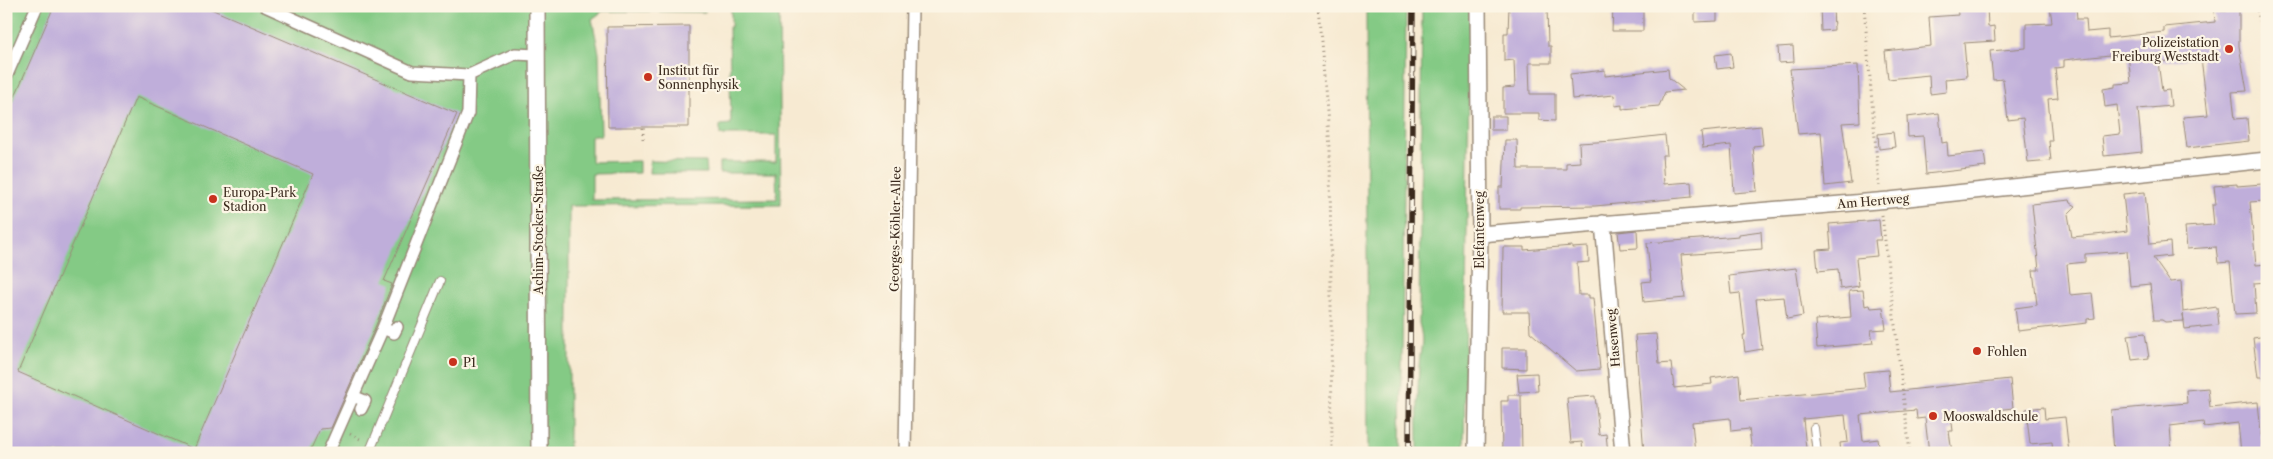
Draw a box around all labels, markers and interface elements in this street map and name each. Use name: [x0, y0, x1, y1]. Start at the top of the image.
place label: Polizeistation Freiburg Weststadt: [2112, 35, 2220, 64]
marker: Polizeistation Freiburg Weststadt: [2223, 43, 2235, 55]
place label: Institut für Sonnenphysik: [658, 63, 740, 92]
marker: Institut für Sonnenphysik: [642, 71, 654, 83]
street label: Achim-Stocker-Straße: [531, 165, 546, 296]
street label: Georges-Köhler-Allee: [886, 166, 904, 292]
place label: Europa-Park Stadion: [223, 185, 297, 214]
street label: Am Hertweg: [1836, 190, 1910, 212]
street label: Elefantenweg: [1472, 191, 1487, 269]
marker: Europa-Park Stadion: [207, 193, 219, 205]
street label: Hasenweg: [1603, 308, 1623, 368]
place label: Fohlen: [1987, 344, 2027, 359]
marker: Fohlen: [1971, 345, 1983, 357]
place label: P1: [463, 355, 476, 370]
marker: P1: [447, 356, 459, 368]
place label: Mooswaldschule: [1943, 409, 2038, 424]
marker: Mooswaldschule: [1927, 410, 1939, 422]

